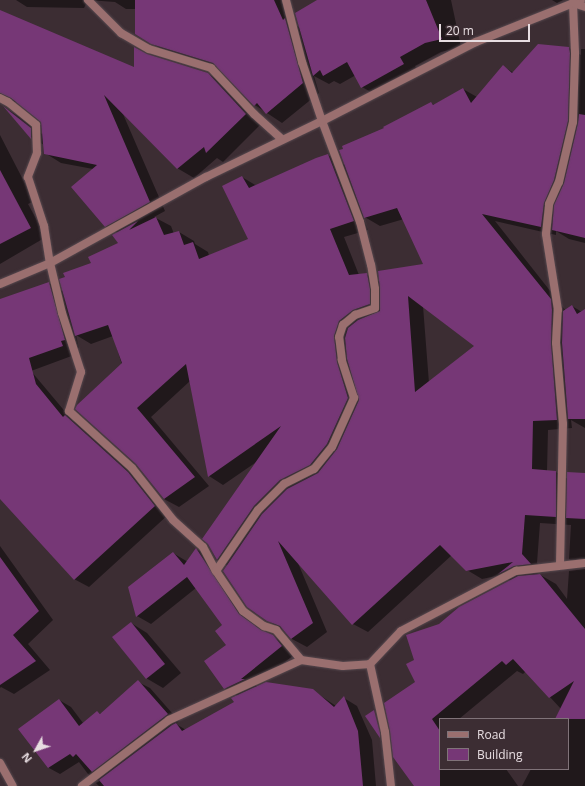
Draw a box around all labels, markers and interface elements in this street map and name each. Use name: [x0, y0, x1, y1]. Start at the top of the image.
scale bar: [441, 16, 532, 42]
text: 20 m: [446, 22, 474, 39]
legend: [439, 718, 569, 770]
text: Road: [477, 726, 506, 743]
north arrow: [16, 730, 56, 770]
text: Building: [477, 746, 522, 763]
text: N: [18, 750, 35, 766]

